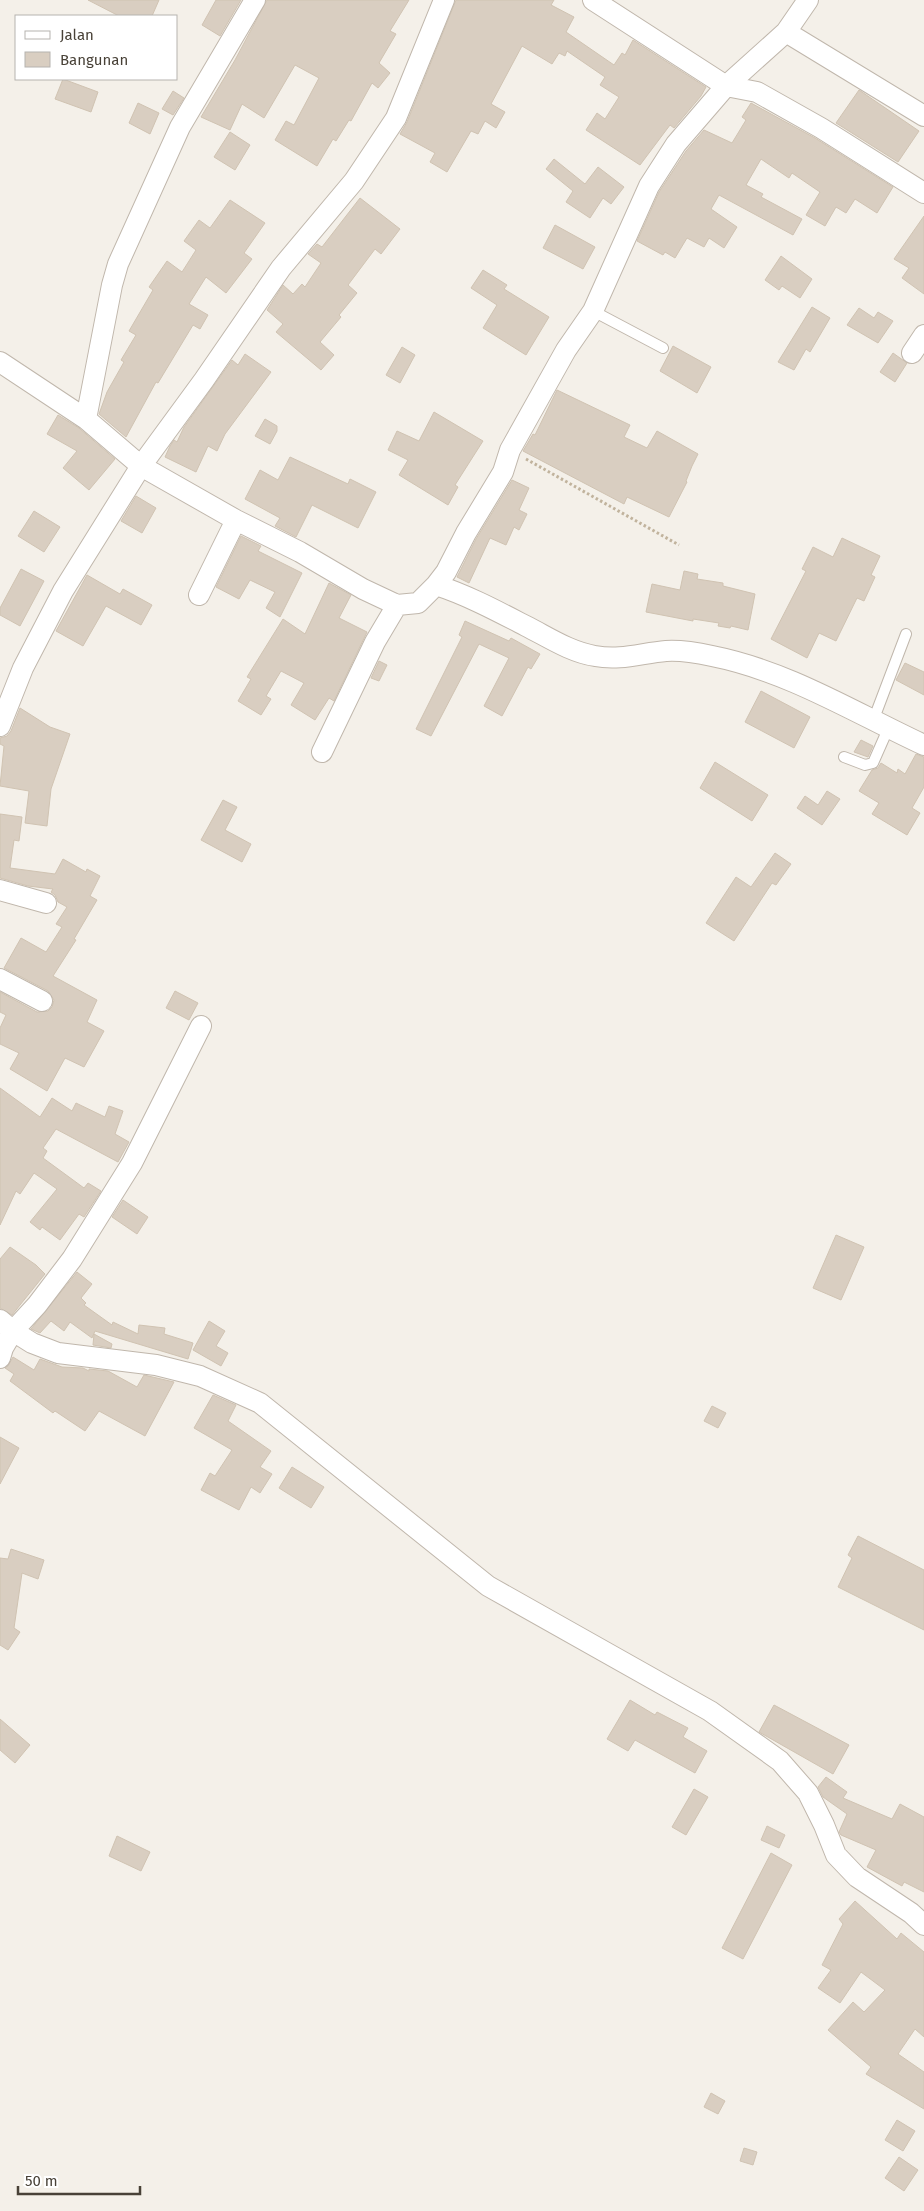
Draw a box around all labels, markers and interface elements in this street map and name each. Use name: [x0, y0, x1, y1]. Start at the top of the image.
legend: [15, 15, 178, 80]
text: Jalan: [60, 26, 94, 44]
text: Bangunan: [60, 51, 128, 69]
scale bar: [18, 2164, 140, 2196]
text: 50 m: [25, 2172, 58, 2190]

